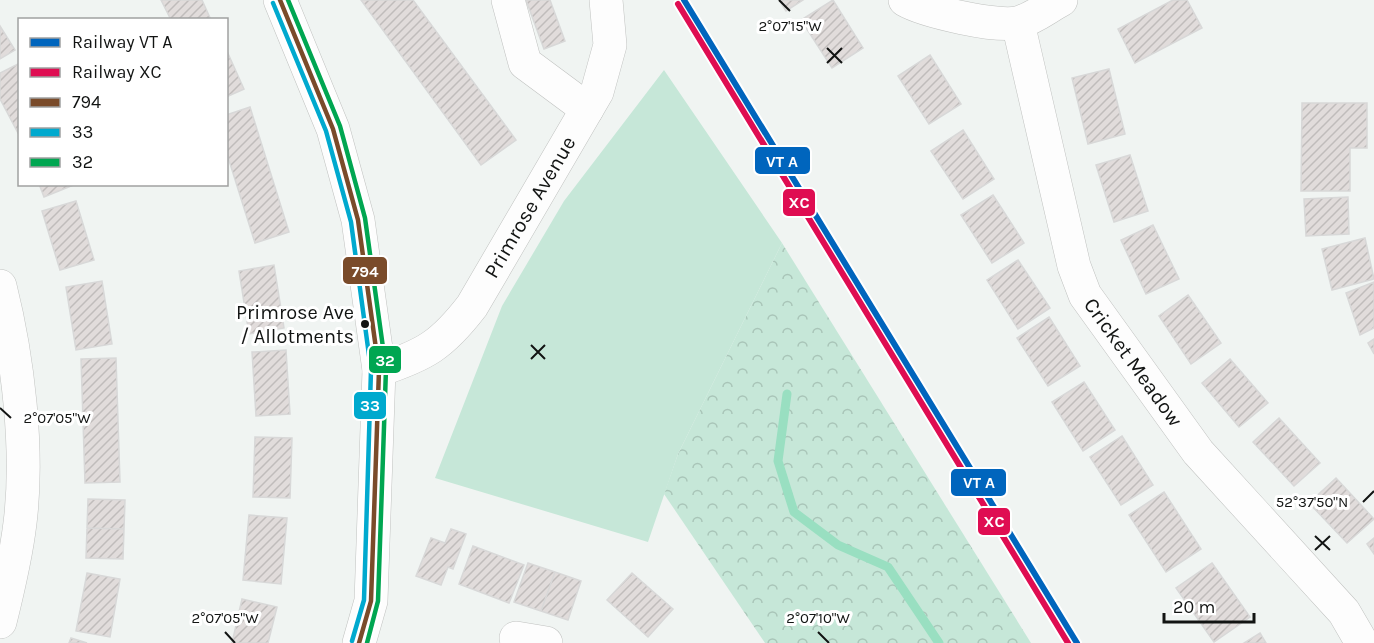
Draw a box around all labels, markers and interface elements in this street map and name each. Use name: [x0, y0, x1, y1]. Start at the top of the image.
text: 2°07'15"W: [758, 17, 822, 35]
legend: [18, 18, 228, 186]
text: Railway VT A: [72, 31, 173, 53]
text: Railway XC: [72, 61, 162, 83]
text: 794: [72, 91, 101, 113]
text: 33: [72, 121, 93, 143]
street label: Primrose Avenue: [479, 132, 581, 282]
line badge: VT A: [754, 146, 811, 175]
text: 32: [72, 151, 93, 173]
text: VT A: [766, 152, 798, 171]
line badge: XC: [782, 188, 816, 217]
text: XC: [788, 193, 810, 212]
line badge: 794: [342, 256, 388, 285]
text: 794: [351, 262, 379, 281]
street label: Cricket Meadow: [1079, 293, 1188, 431]
place label: Primrose Ave / Allotments: [236, 301, 354, 348]
marker: Primrose Ave / Allotments: [359, 318, 371, 330]
line badge: 32: [368, 345, 402, 374]
text: 32: [375, 351, 395, 370]
line badge: 33: [353, 391, 387, 420]
text: 33: [360, 396, 380, 415]
text: 2°07'05"W: [23, 409, 91, 427]
line badge: VT A: [950, 468, 1007, 497]
text: VT A: [963, 473, 995, 492]
text: 52°37'50"N: [1276, 493, 1348, 511]
line badge: XC: [977, 507, 1011, 536]
text: XC: [983, 512, 1005, 531]
scale bar: [1164, 586, 1254, 624]
text: 20 m: [1173, 596, 1215, 618]
text: 2°07'05"W: [191, 609, 259, 627]
text: 2°07'10"W: [786, 609, 850, 627]

